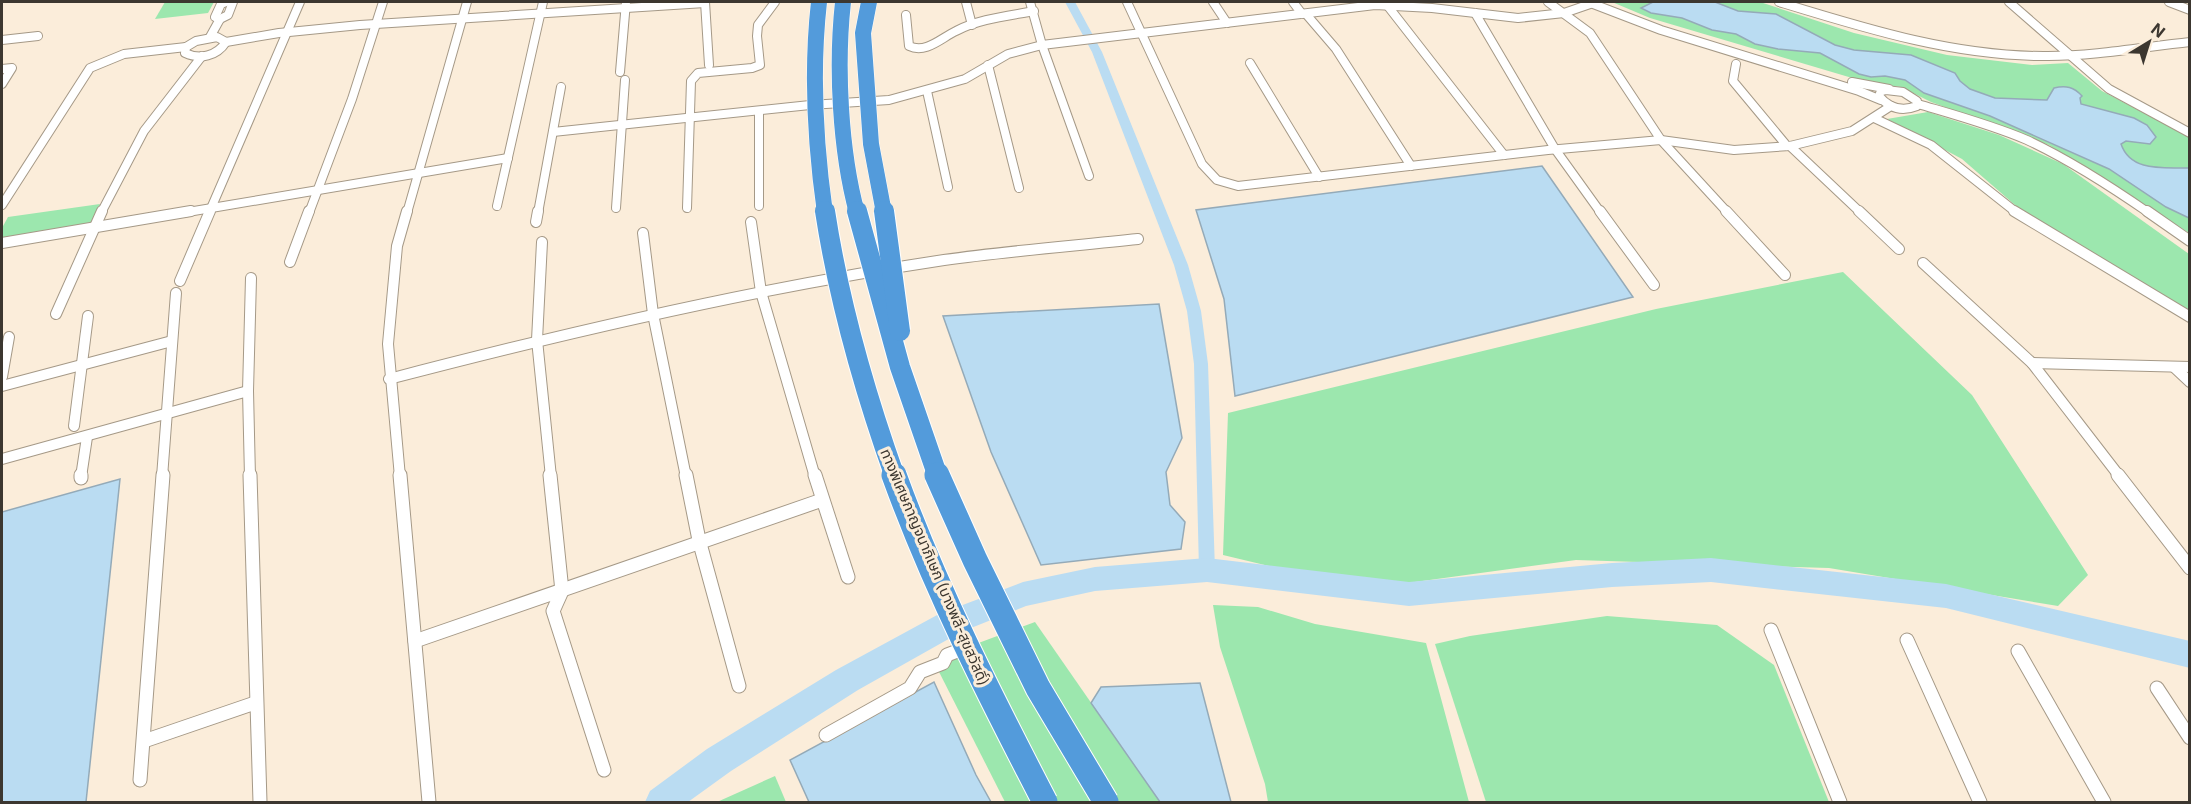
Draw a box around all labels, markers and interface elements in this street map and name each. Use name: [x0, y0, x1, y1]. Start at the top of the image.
north arrow: [2119, 12, 2179, 72]
text: N: [2147, 19, 2169, 42]
street label: ทางพิเศษกาญจนาภิเษก (บางพลี-สุขสวัสดิ์): [876, 446, 994, 688]

